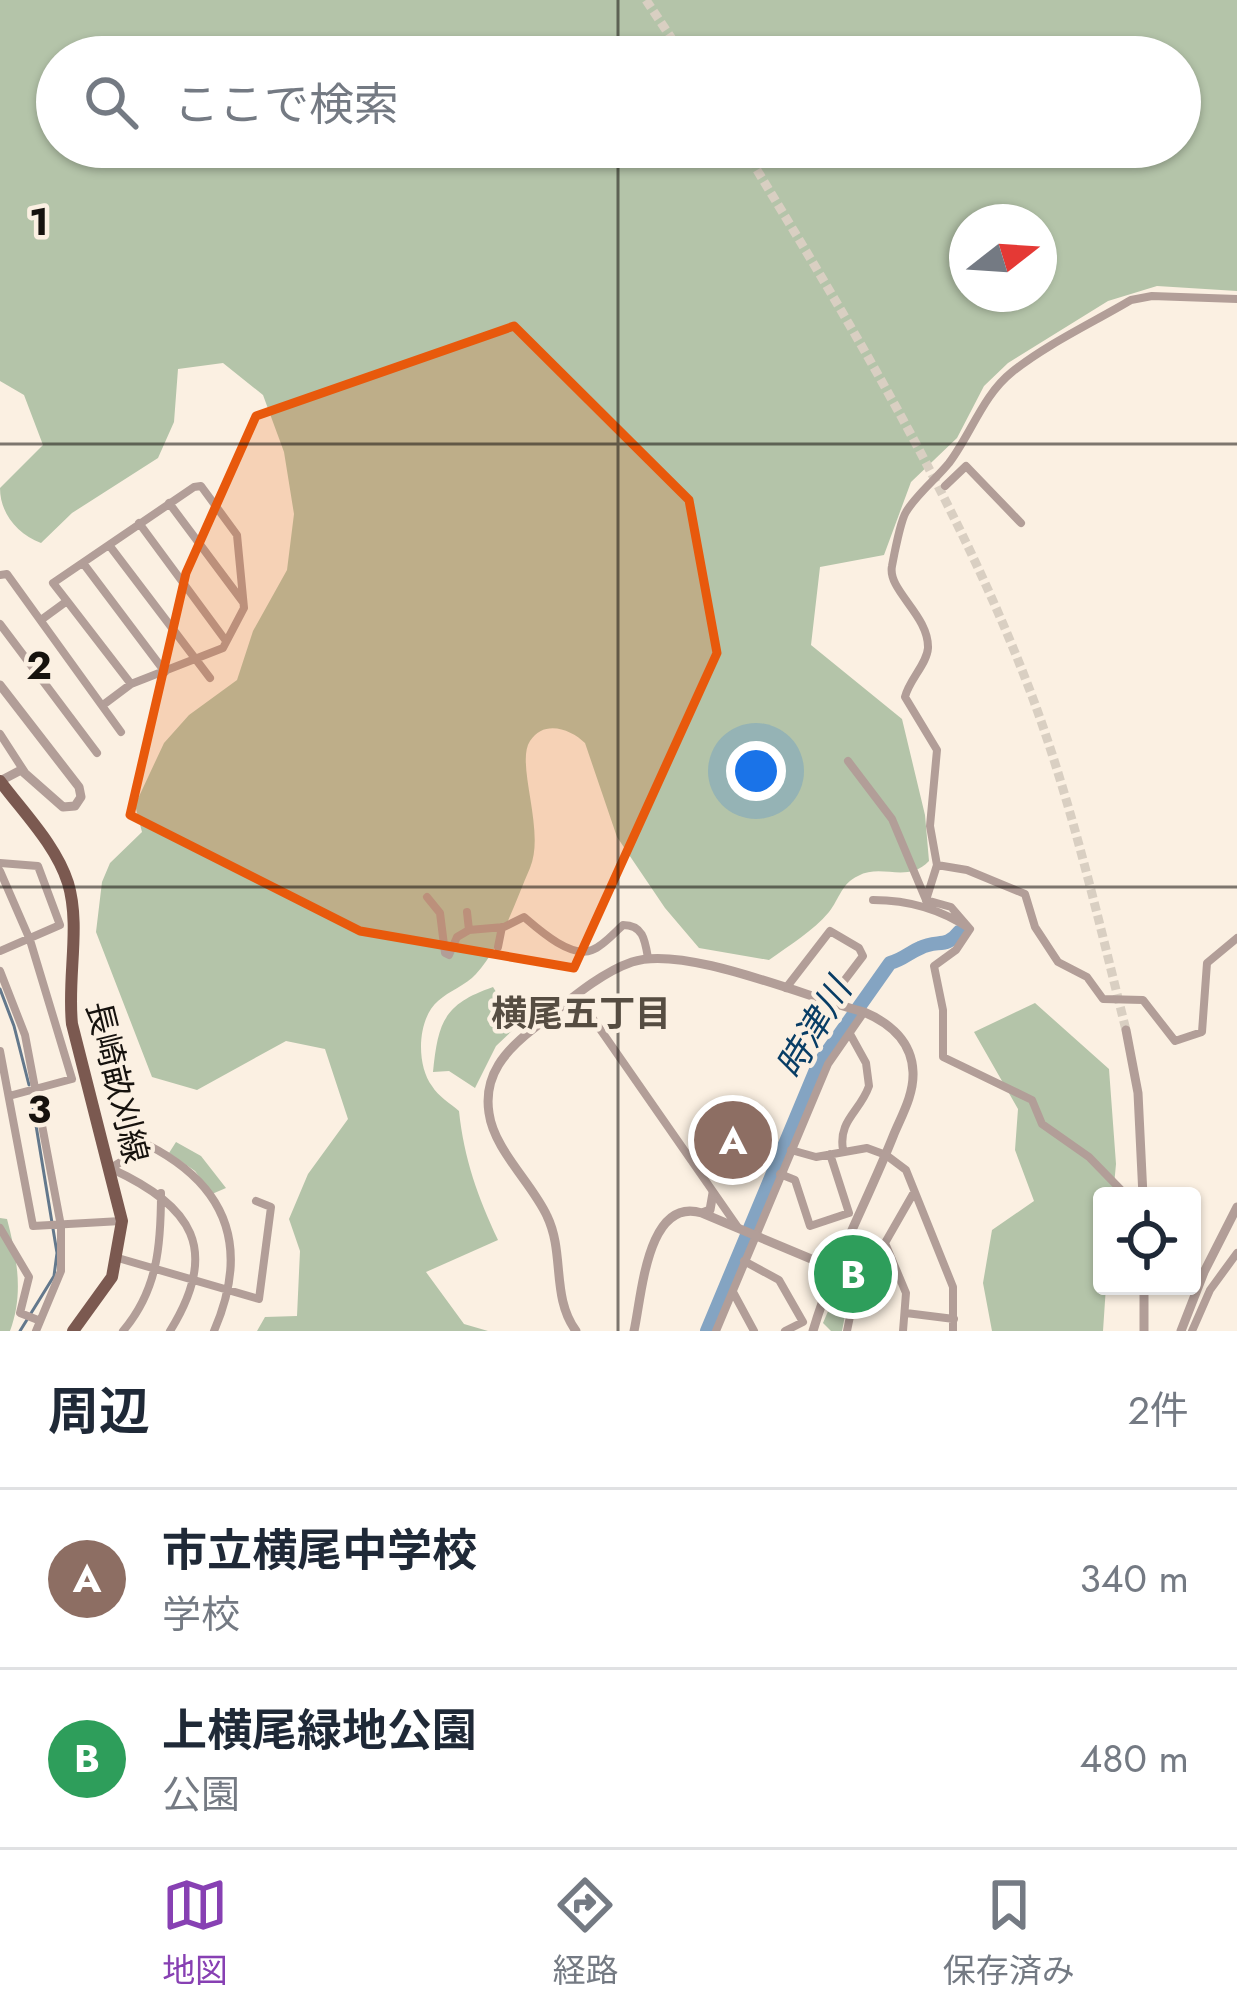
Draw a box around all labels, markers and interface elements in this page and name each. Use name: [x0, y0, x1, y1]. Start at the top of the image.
search box: [36, 36, 1201, 168]
icon: search: [78, 69, 144, 135]
text: ここで検索: [174, 72, 399, 137]
text: 1: [29, 193, 49, 250]
north arrow: [949, 204, 1057, 312]
text: 2: [26, 637, 52, 694]
your location: [726, 741, 786, 801]
water label: 時津川: [763, 965, 865, 1088]
district label: 横尾五丁目: [491, 987, 671, 1039]
street label: 長崎畝刈線: [75, 996, 160, 1168]
text: 3: [27, 1081, 51, 1138]
pin: A: [694, 1095, 772, 1185]
map controls: [1093, 1187, 1201, 1295]
button: locate: [1093, 1187, 1201, 1295]
pin: B: [814, 1229, 892, 1319]
text: 周辺: [48, 1374, 150, 1448]
text: 2件: [1128, 1382, 1189, 1439]
text: 市立横尾中学校: [162, 1518, 477, 1583]
text: A: [73, 1550, 101, 1607]
text: 340 m: [1079, 1550, 1189, 1607]
text: 学校: [162, 1586, 240, 1643]
text: 上横尾緑地公園: [162, 1698, 477, 1763]
text: B: [74, 1730, 100, 1787]
text: 480 m: [1079, 1730, 1189, 1787]
text: 公園: [162, 1766, 240, 1823]
tab: 地図: [162, 1872, 228, 1994]
tab: 経路: [552, 1872, 618, 1994]
tab: 保存済み: [943, 1872, 1075, 1994]

